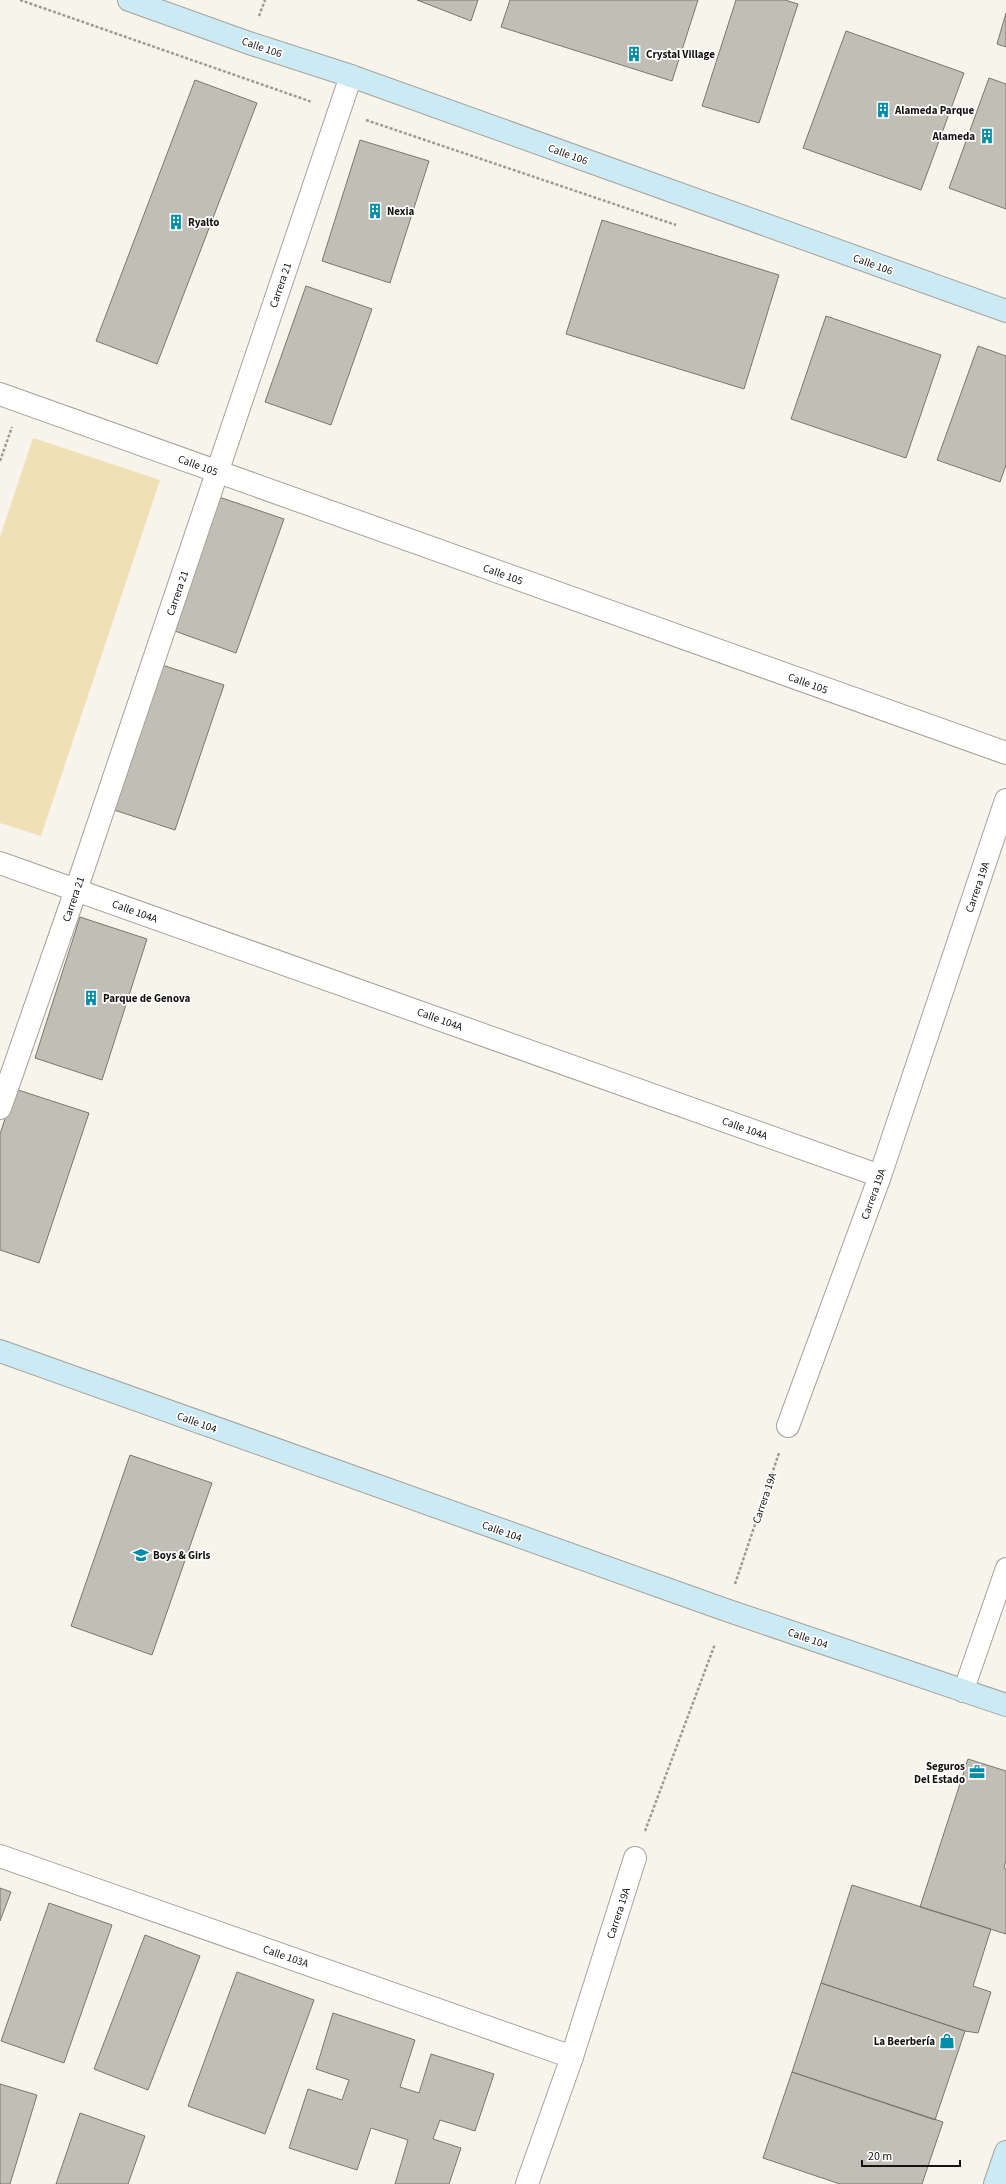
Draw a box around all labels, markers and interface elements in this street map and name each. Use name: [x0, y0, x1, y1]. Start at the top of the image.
street label: Calle 106: [240, 34, 284, 61]
building icon: Crystal Village: [625, 45, 643, 63]
place label: Crystal Village: [646, 47, 715, 62]
building icon: Alameda Parque: [874, 101, 892, 119]
place label: Alameda Parque: [894, 103, 974, 118]
building icon: Alameda: [978, 127, 996, 145]
place label: Alameda: [932, 129, 975, 144]
street label: Calle 106: [546, 140, 590, 169]
building icon: Nexia: [366, 202, 384, 220]
place label: Nexia: [387, 204, 415, 219]
building icon: Ryalto: [167, 213, 185, 231]
place label: Ryalto: [188, 215, 219, 230]
street label: Calle 106: [851, 250, 895, 279]
street label: Carrera 21: [266, 260, 295, 310]
street label: Calle 105: [176, 451, 220, 480]
street label: Calle 105: [481, 560, 525, 589]
street label: Carrera 21: [163, 568, 192, 618]
street label: Calle 105: [786, 669, 830, 698]
street label: Carrera 19A: [962, 860, 993, 915]
street label: Carrera 21: [59, 874, 88, 924]
street label: Calle 104A: [110, 896, 160, 927]
building icon: Parque de Genova: [82, 989, 100, 1007]
place label: Parque de Genova: [103, 991, 190, 1006]
street label: Calle 104A: [415, 1004, 465, 1035]
street label: Calle 104A: [720, 1113, 770, 1144]
street label: Carrera 19A: [857, 1167, 890, 1222]
street label: Calle 104: [175, 1408, 219, 1437]
street label: Carrera 19A: [749, 1471, 780, 1526]
street label: Calle 104: [480, 1517, 524, 1546]
school or university icon: Boys & Girls: [132, 1546, 150, 1564]
place label: Boys & Girls: [153, 1548, 211, 1563]
street label: Calle 104: [786, 1625, 830, 1652]
place label: Seguros Del Estado: [914, 1759, 965, 1787]
office icon: Seguros Del Estado: [968, 1763, 986, 1781]
street label: Carrera 19A: [603, 1886, 634, 1941]
street label: Calle 103A: [261, 1942, 311, 1971]
shop icon: La Beerbería: [938, 2032, 956, 2050]
place label: La Beerbería: [874, 2034, 935, 2049]
scale bar: [862, 2142, 960, 2168]
text: 20 m: [868, 2148, 892, 2165]

